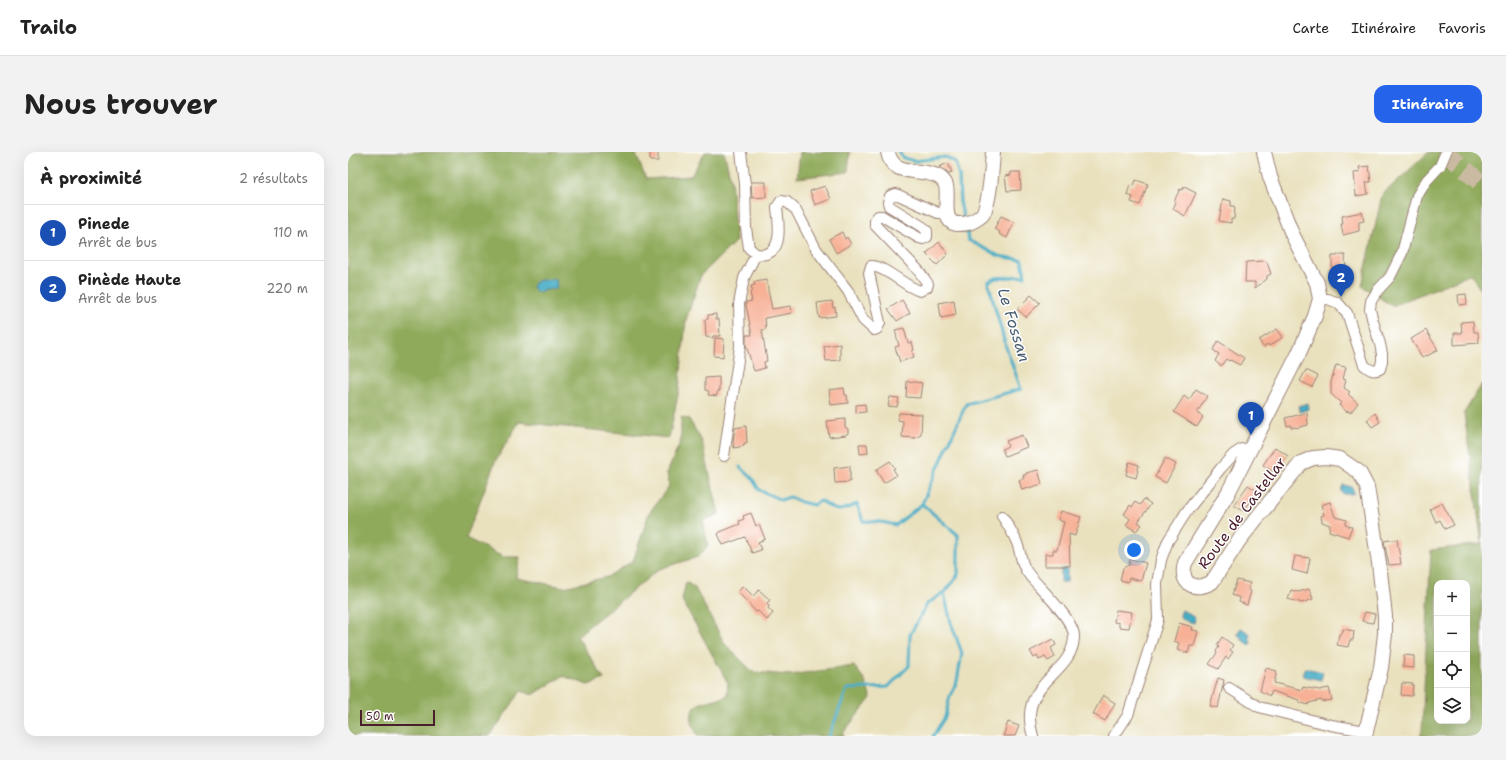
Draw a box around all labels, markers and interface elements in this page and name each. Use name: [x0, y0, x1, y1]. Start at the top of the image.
text: Trailo: [20, 15, 77, 40]
text: Carte: [1292, 19, 1329, 37]
text: Itinéraire: [1351, 19, 1416, 37]
text: Favoris: [1438, 19, 1486, 37]
text: Nous trouver: [24, 85, 218, 123]
button: Itinéraire: [1374, 85, 1482, 123]
text: À proximité: [40, 167, 142, 189]
text: 2 résultats: [239, 170, 308, 187]
text: Pinede: [78, 214, 130, 234]
text: 1: [50, 224, 56, 241]
text: 110 m: [273, 224, 308, 241]
text: Arrêt de bus: [78, 234, 157, 251]
pin: 2: [1328, 264, 1354, 297]
text: Pinède Haute: [78, 270, 181, 290]
text: 2: [48, 280, 58, 297]
text: 220 m: [266, 280, 308, 297]
water label: Le Fossan: [993, 285, 1035, 365]
text: Arrêt de bus: [78, 290, 157, 307]
pin: 1: [1238, 402, 1264, 435]
street label: Route de Castellar: [1193, 453, 1291, 573]
your location: [1124, 540, 1144, 560]
map controls: [1434, 580, 1470, 724]
button: +: [1434, 580, 1470, 616]
button: −: [1434, 616, 1470, 652]
button: locate: [1434, 652, 1470, 688]
button: layers: [1434, 688, 1470, 724]
scale bar: [360, 708, 435, 727]
text: 50 m: [366, 709, 394, 724]

